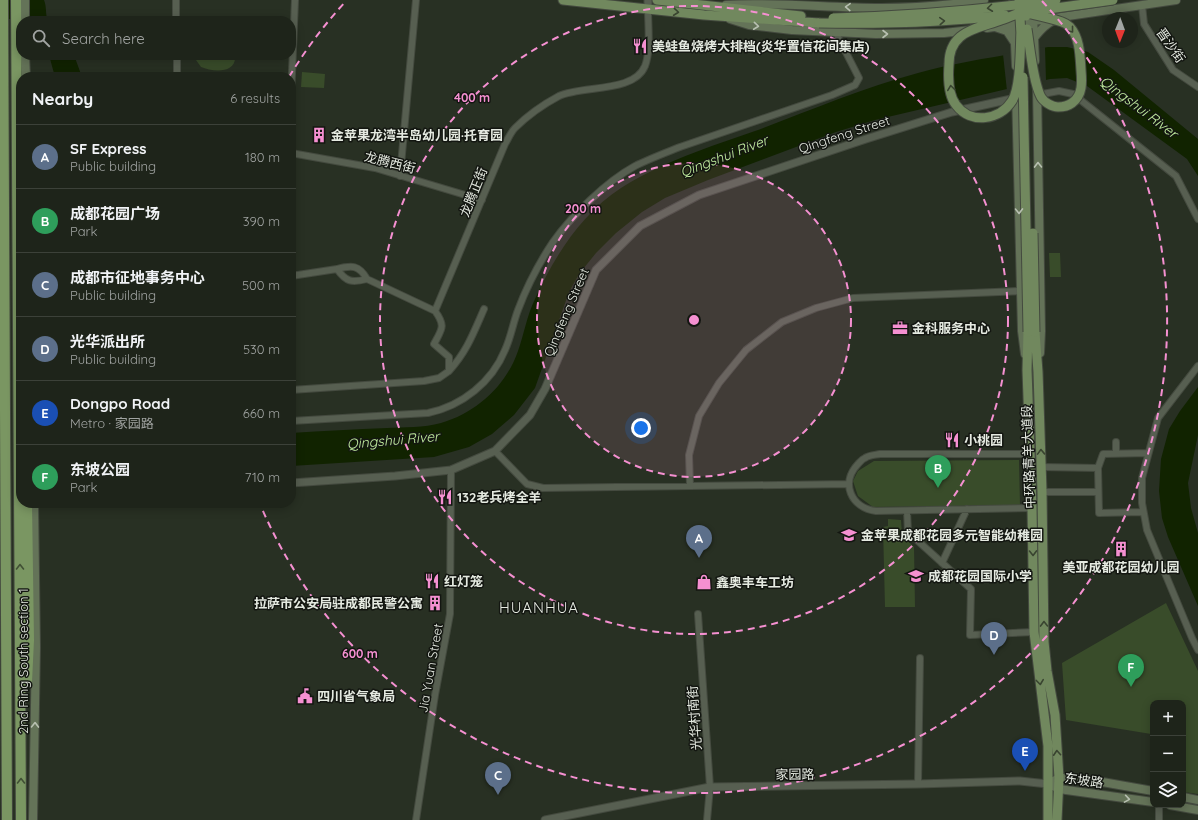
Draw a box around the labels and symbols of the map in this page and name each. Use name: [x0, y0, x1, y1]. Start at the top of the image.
one-way arrow: [845, 3, 851, 11]
one-way arrow: [987, 4, 993, 13]
one-way arrow: [673, 7, 679, 16]
north arrow: [1102, 12, 1138, 48]
one-way arrow: [939, 17, 945, 26]
one-way arrow: [752, 21, 759, 30]
street label: 晋沙街: [1153, 24, 1189, 66]
one-way arrow: [1066, 25, 1073, 33]
one-way arrow: [882, 30, 888, 38]
restaurant icon: 美蛙鱼烧烤大排档(炎华置信花间集店): [631, 37, 649, 55]
place label: 美蛙鱼烧烤大排档(炎华置信花间集店): [652, 38, 870, 54]
water label: Qingshui River: [1097, 72, 1183, 143]
one-way arrow: [946, 85, 955, 92]
text: 400 m: [454, 90, 490, 105]
street label: Qingfeng Street: [796, 112, 892, 156]
building icon: 金苹果龙湾半岛幼儿园·托育园: [310, 126, 328, 144]
place label: 金苹果龙湾半岛幼儿园·托育园: [331, 127, 503, 143]
water label: Qingshui River: [677, 130, 772, 181]
street label: 龙腾西街: [363, 148, 417, 176]
one-way arrow: [1034, 162, 1043, 168]
street label: 龙腾正街: [456, 165, 490, 219]
text: 200 m: [565, 201, 601, 216]
one-way arrow: [1015, 208, 1023, 214]
street label: Qingfeng Street: [540, 265, 592, 359]
centre of rings: [687, 313, 701, 327]
office icon: 金科服务中心: [891, 319, 909, 337]
place label: 金科服务中心: [912, 320, 990, 336]
street label: 中环路青羊大道段: [1018, 405, 1038, 509]
your location: [631, 418, 651, 438]
water label: Qingshui River: [346, 427, 442, 453]
restaurant icon: 小桃园: [943, 431, 961, 449]
place label: 小桃园: [964, 432, 1003, 448]
one-way arrow: [1036, 449, 1045, 455]
pin: B: [925, 455, 951, 488]
restaurant icon: 132老兵烤全羊: [436, 488, 454, 506]
place label: 132老兵烤全羊: [457, 489, 541, 505]
pin: A: [686, 525, 712, 558]
school or university icon: 金苹果成都花园多元智能幼稚园: [840, 526, 858, 544]
place label: 金苹果成都花园多元智能幼稚园: [861, 527, 1043, 543]
building icon: 美亚成都花园幼儿园: [1112, 540, 1130, 558]
one-way arrow: [1029, 550, 1037, 556]
place label: 美亚成都花园幼儿园: [1062, 559, 1180, 575]
one-way arrow: [16, 564, 24, 570]
school or university icon: 成都花园国际小学: [907, 567, 925, 585]
place label: 成都花园国际小学: [928, 568, 1032, 584]
restaurant icon: 红灯笼: [423, 572, 441, 590]
place label: 红灯笼: [444, 573, 483, 589]
shop icon: 鑫奥丰车工坊: [695, 573, 713, 591]
place label: 鑫奥丰车工坊: [716, 574, 794, 590]
street label: 2nd Ring South section 1: [15, 588, 31, 734]
building icon: 拉萨市公安局驻成都民警公寓: [426, 594, 444, 612]
place label: 拉萨市公安局驻成都民警公寓: [254, 595, 423, 611]
district label: HUANHUA: [499, 598, 579, 617]
one-way arrow: [1040, 621, 1048, 627]
street label: Jia Yuan Street: [414, 622, 446, 714]
pin: D: [981, 622, 1007, 655]
text: 600 m: [342, 646, 378, 661]
pin: F: [1118, 654, 1144, 687]
one-way arrow: [1035, 679, 1044, 685]
street label: 光华村南街: [684, 685, 704, 751]
public building icon: 四川省气象局: [296, 687, 314, 705]
place label: 四川省气象局: [317, 688, 395, 704]
one-way arrow: [31, 722, 39, 728]
pin: E: [1012, 738, 1038, 771]
one-way arrow: [1053, 750, 1062, 756]
pin: C: [485, 762, 511, 795]
street label: 家园路: [775, 766, 815, 782]
street label: 东坡路: [1064, 769, 1104, 791]
one-way arrow: [17, 778, 25, 784]
one-way arrow: [1124, 794, 1130, 803]

